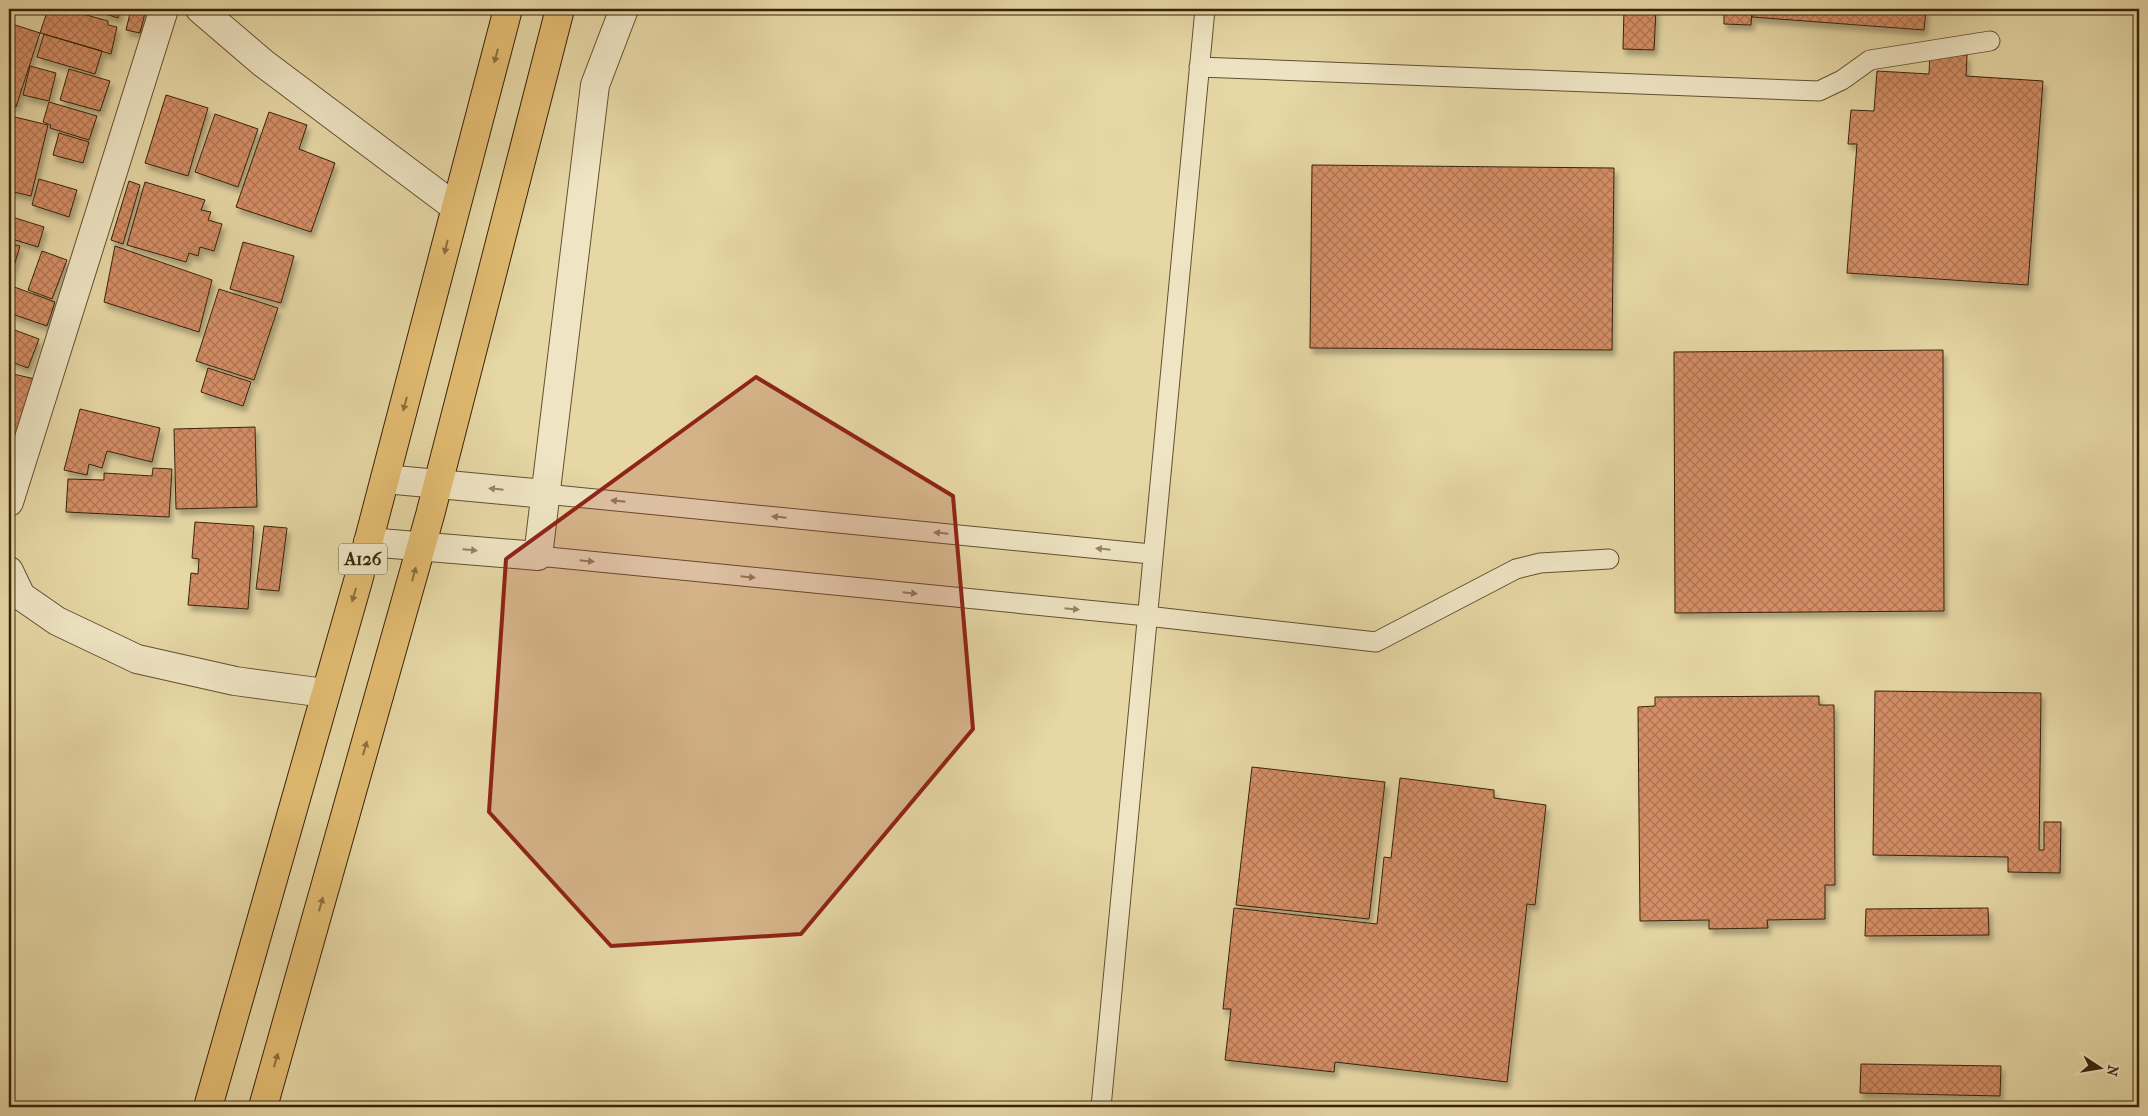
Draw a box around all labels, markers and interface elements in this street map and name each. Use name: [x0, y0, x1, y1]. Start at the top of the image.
one-way arrow: [491, 48, 499, 63]
one-way arrow: [442, 239, 450, 254]
one-way arrow: [401, 397, 409, 412]
one-way arrow: [488, 485, 504, 493]
one-way arrow: [609, 497, 625, 505]
one-way arrow: [771, 513, 787, 521]
one-way arrow: [933, 529, 949, 537]
road number: A126: [339, 544, 387, 574]
one-way arrow: [1095, 545, 1111, 553]
one-way arrow: [462, 546, 478, 554]
one-way arrow: [579, 557, 595, 565]
one-way arrow: [410, 567, 418, 582]
one-way arrow: [741, 573, 757, 581]
one-way arrow: [349, 587, 357, 602]
one-way arrow: [902, 589, 918, 597]
one-way arrow: [1064, 605, 1080, 613]
one-way arrow: [362, 740, 370, 755]
one-way arrow: [317, 897, 325, 912]
north arrow: [2076, 1044, 2126, 1094]
one-way arrow: [272, 1053, 280, 1068]
text: N: [2103, 1064, 2122, 1078]

